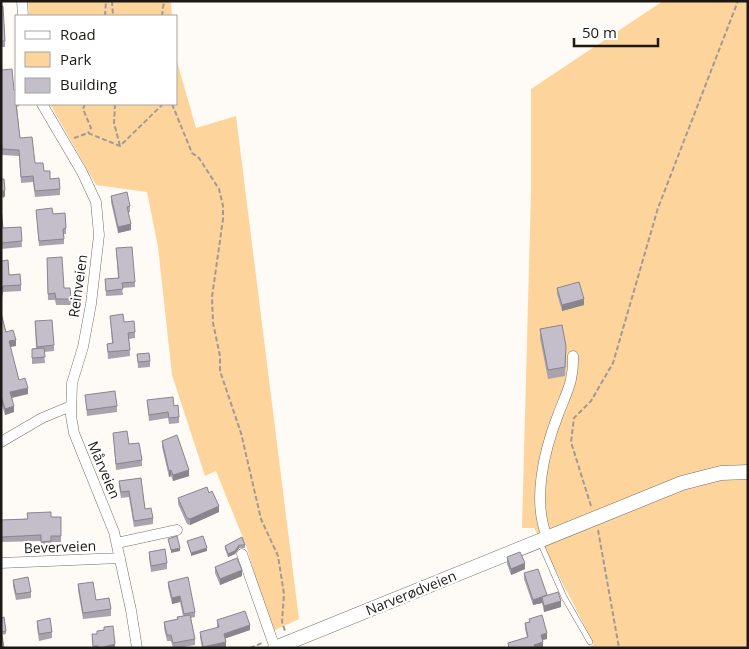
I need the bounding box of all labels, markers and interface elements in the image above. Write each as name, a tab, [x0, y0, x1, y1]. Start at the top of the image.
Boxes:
legend	[15, 15, 178, 105]
scale bar	[574, 15, 658, 47]
text: 50 m	[582, 22, 617, 42]
text: Road	[60, 24, 96, 44]
text: Park	[60, 49, 91, 69]
text: Building	[60, 74, 117, 94]
street label: Reinveien	[64, 253, 91, 319]
street label: Mårveien	[84, 438, 125, 502]
street label: Beverveien	[24, 536, 96, 557]
street label: Narverødveien	[363, 566, 459, 619]

